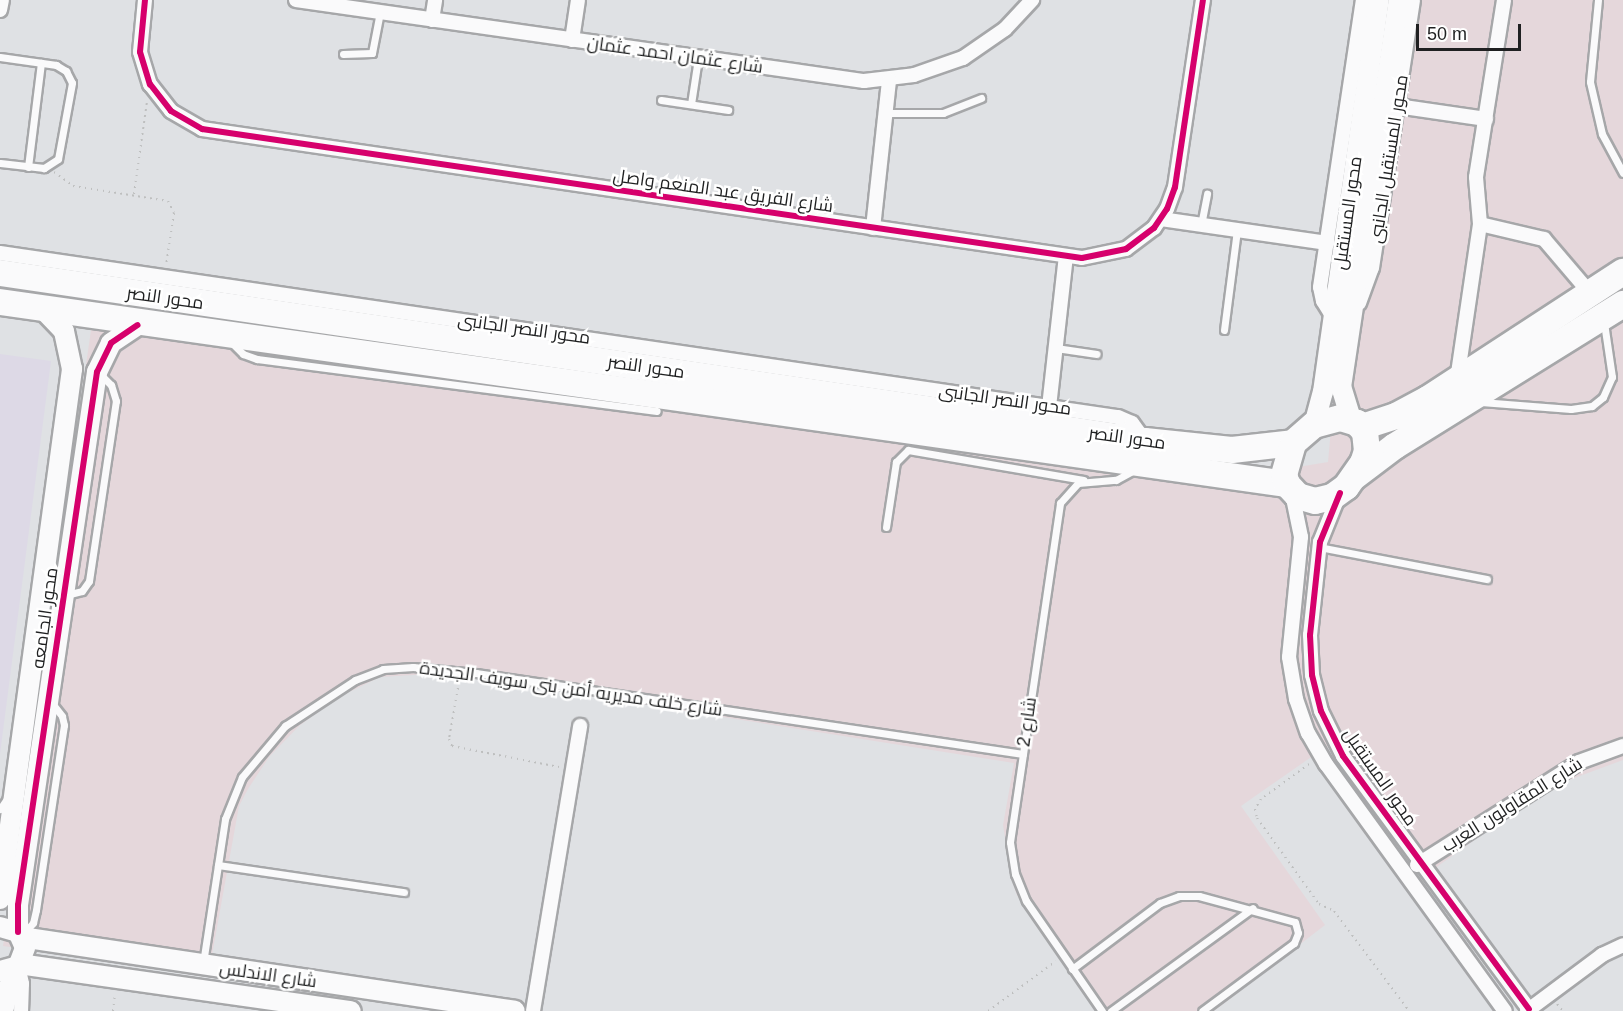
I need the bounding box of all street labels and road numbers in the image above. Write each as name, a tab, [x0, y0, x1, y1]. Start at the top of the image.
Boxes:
street label: شارع عثمان احمد عثمان	[586, 32, 764, 78]
street label: محور المستقبل الجانبى	[1365, 73, 1413, 245]
street label: محور المستقبل	[1329, 155, 1367, 271]
street label: شارع الفريق عبد المنعم واصل	[612, 165, 834, 217]
street label: محور النصر	[125, 282, 205, 314]
street label: محور النصر الجانبى	[456, 309, 592, 349]
street label: محور النصر	[606, 351, 686, 383]
street label: محور النصر الجانبى	[937, 380, 1073, 420]
street label: محور النصر	[1087, 422, 1167, 454]
street label: محور الجامعه	[27, 566, 63, 670]
street label: شارع خلف مديريه أمن بنى سويف الجديدة	[418, 657, 724, 721]
street label: شارع 2	[1013, 696, 1041, 748]
street label: محور المستقبل	[1338, 724, 1422, 830]
street label: شارع المقاولون العرب	[1438, 753, 1586, 857]
street label: شارع الاندلس	[218, 957, 318, 993]

